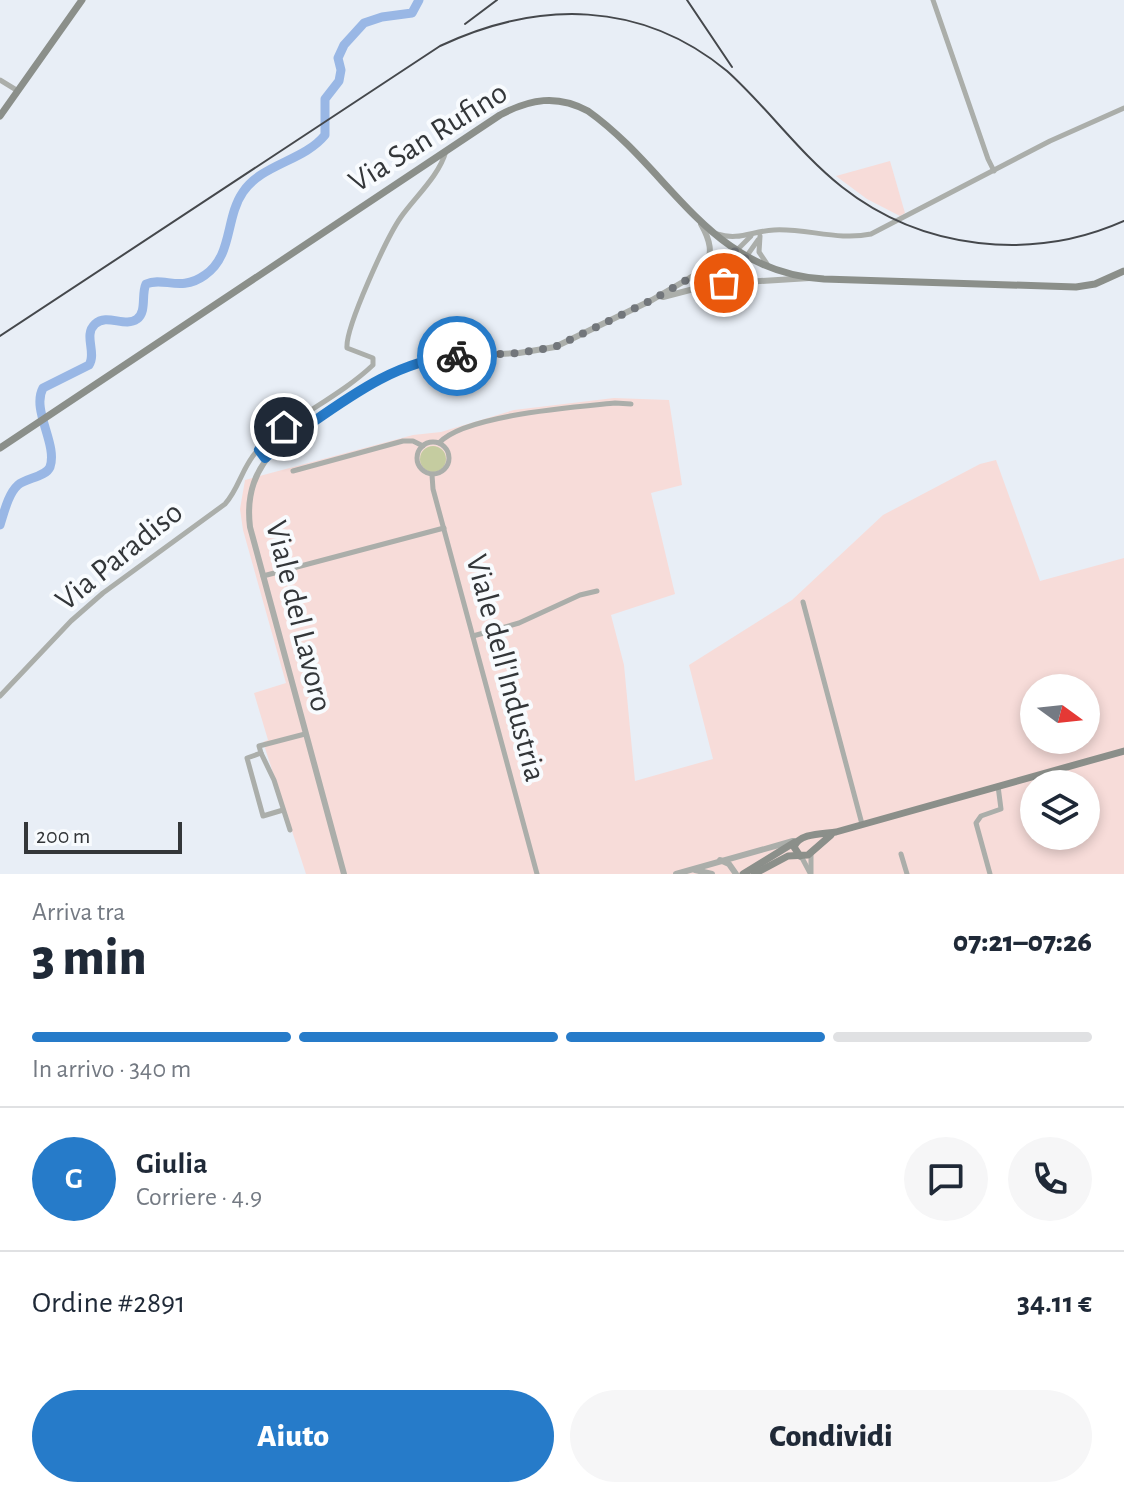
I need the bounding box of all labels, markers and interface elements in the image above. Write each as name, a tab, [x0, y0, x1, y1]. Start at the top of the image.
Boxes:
street label: Via San Rufino	[343, 76, 513, 198]
pin	[690, 249, 758, 317]
icon: bag	[702, 261, 746, 305]
courier	[417, 316, 497, 396]
icon: bike	[435, 334, 479, 378]
pin	[250, 393, 318, 461]
icon: home	[262, 405, 306, 449]
street label: Via Paradiso	[50, 495, 188, 617]
street label: Viale del Lavoro	[260, 517, 338, 715]
street label: Viale dell'Industria	[460, 551, 552, 785]
north arrow	[1020, 674, 1100, 754]
map controls	[1020, 674, 1100, 850]
button: layers	[1020, 770, 1100, 850]
scale bar	[24, 818, 182, 854]
text: 200 m	[36, 825, 90, 847]
text: Arriva tra	[32, 899, 125, 925]
text: 07:21–07:26	[953, 927, 1092, 957]
text: 3 min	[32, 932, 146, 984]
text: In arrivo · 340 m	[32, 1056, 191, 1082]
button: chat	[904, 1137, 988, 1221]
button: phone	[1008, 1137, 1092, 1221]
text: Giulia	[136, 1149, 208, 1179]
text: G	[65, 1164, 83, 1194]
text: Corriere · 4.9	[136, 1184, 262, 1210]
text: Ordine #2891	[32, 1288, 186, 1318]
text: 34.11 €	[1017, 1288, 1092, 1318]
button: Aiuto	[32, 1390, 554, 1482]
button: Condividi	[570, 1390, 1092, 1482]

